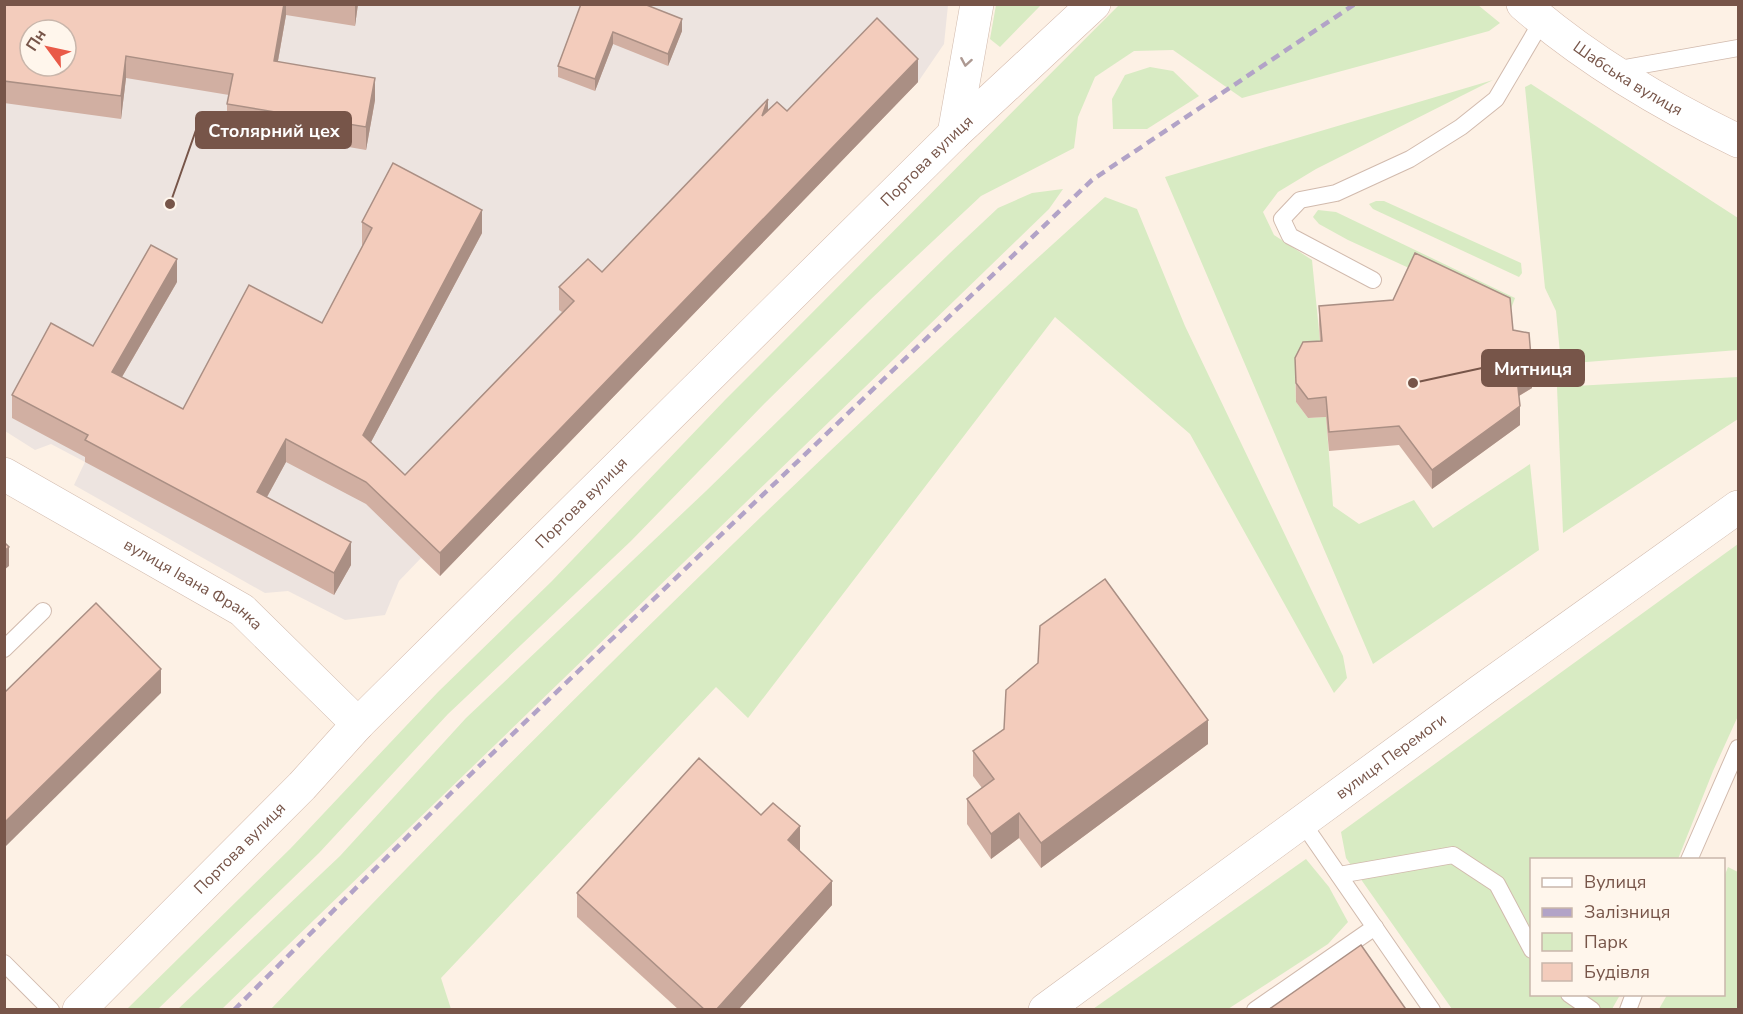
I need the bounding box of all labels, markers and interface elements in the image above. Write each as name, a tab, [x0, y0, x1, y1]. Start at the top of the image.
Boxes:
north arrow	[18, 18, 78, 78]
text: Пн	[21, 25, 51, 56]
street label: Шабська вулиця	[1569, 36, 1686, 121]
one-way arrow	[961, 57, 973, 67]
street label: Портова вулиця	[876, 111, 978, 212]
callout: Столярний цех	[196, 112, 351, 148]
text: Столярний цех	[208, 119, 341, 143]
callout: Митниця	[1482, 350, 1584, 386]
text: Митниця	[1494, 357, 1572, 381]
street label: Портова вулиця	[530, 452, 632, 553]
street label: вулиця Івана Франка	[120, 534, 267, 635]
street label: вулиця Перемоги	[1331, 709, 1451, 805]
street label: Портова вулиця	[189, 798, 291, 899]
legend	[1530, 858, 1725, 996]
text: Вулиця	[1584, 870, 1646, 894]
text: Залізниця	[1584, 900, 1670, 924]
text: Парк	[1584, 930, 1628, 954]
text: Будівля	[1584, 960, 1650, 984]

